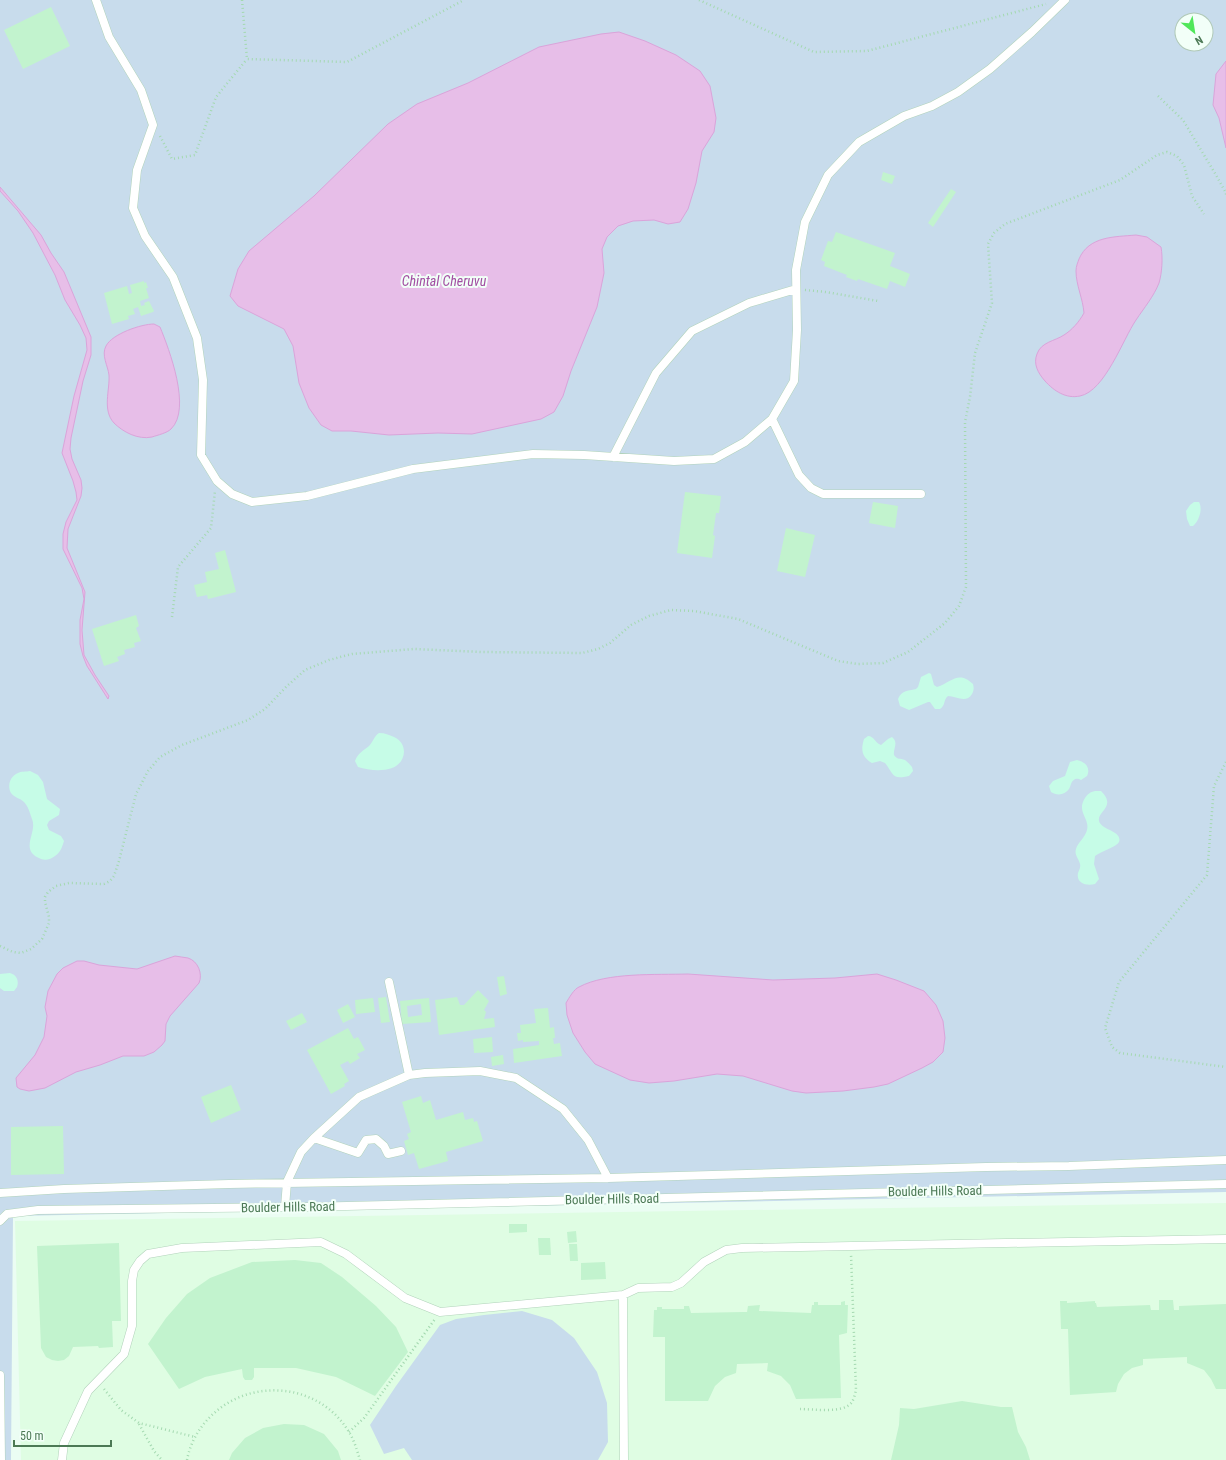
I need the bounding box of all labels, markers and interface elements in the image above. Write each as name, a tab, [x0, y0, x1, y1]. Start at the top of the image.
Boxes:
north arrow	[1174, 12, 1214, 52]
text: N	[1192, 33, 1205, 48]
water label: Chintal Cheruvu	[402, 273, 487, 289]
street label: Boulder Hills Road	[888, 1183, 982, 1199]
street label: Boulder Hills Road	[565, 1191, 659, 1207]
street label: Boulder Hills Road	[241, 1199, 335, 1215]
scale bar	[14, 1422, 111, 1448]
text: 50 m	[20, 1429, 44, 1443]

